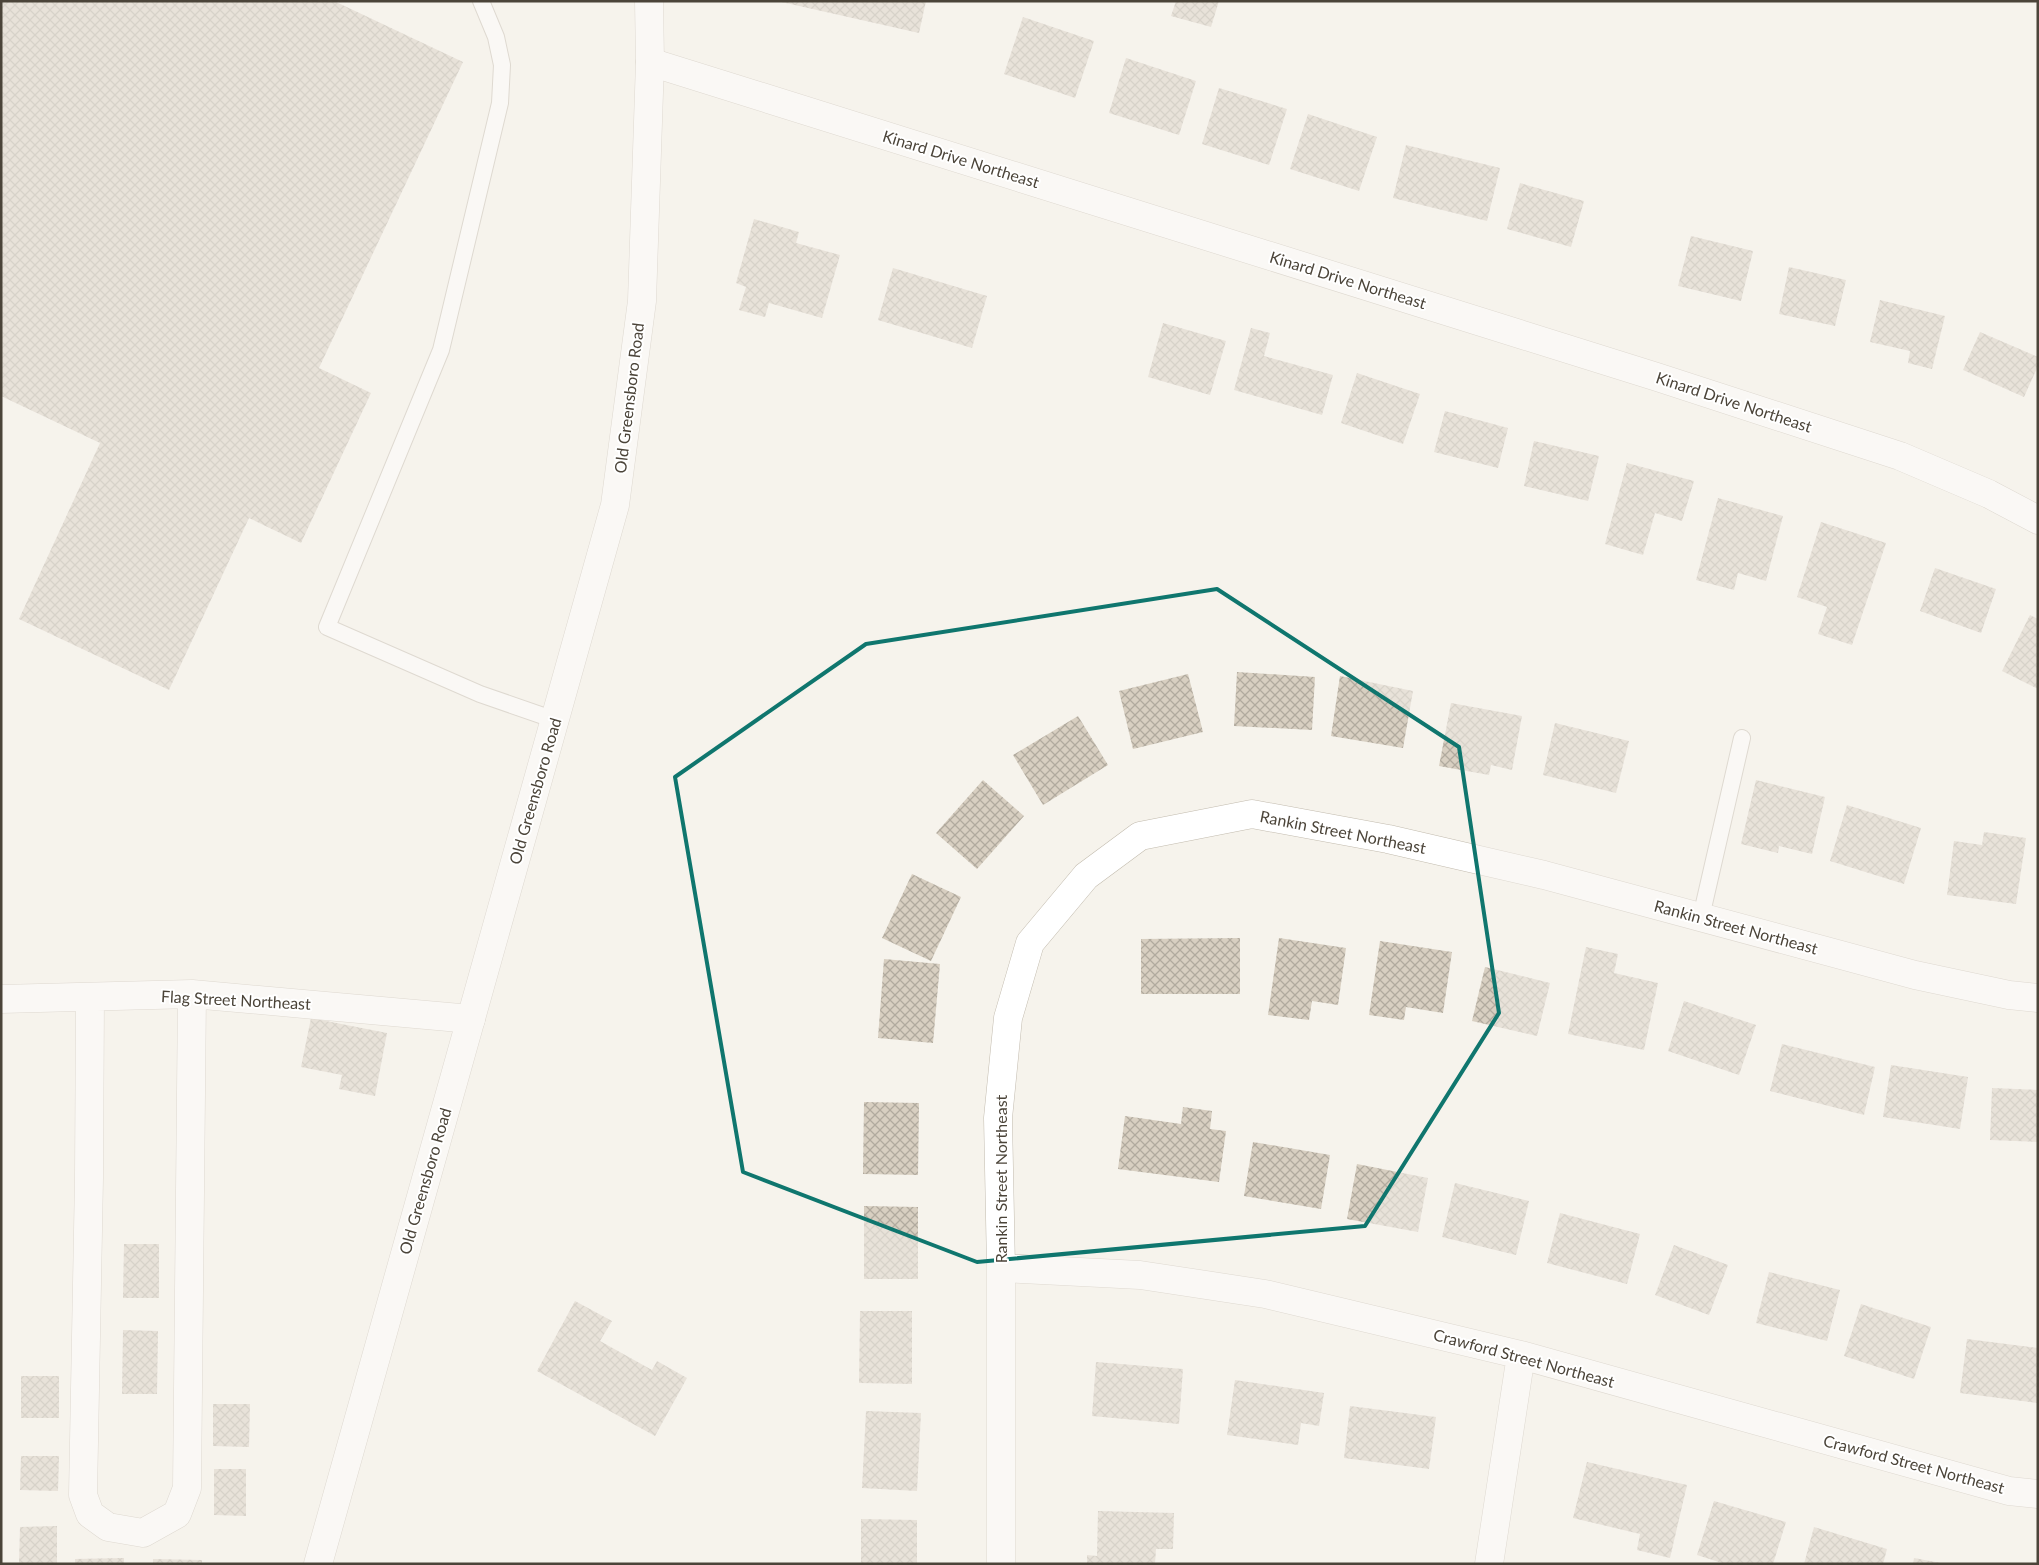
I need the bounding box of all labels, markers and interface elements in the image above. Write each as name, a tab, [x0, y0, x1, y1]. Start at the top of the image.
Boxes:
street label: Kinard Drive Northeast	[881, 126, 1042, 191]
street label: Kinard Drive Northeast	[1268, 247, 1429, 312]
street label: Old Greensboro Road	[610, 322, 647, 474]
street label: Kinard Drive Northeast	[1654, 367, 1815, 436]
street label: Old Greensboro Road	[505, 715, 565, 866]
street label: Rankin Street Northeast	[1259, 806, 1428, 857]
street label: Rankin Street Northeast	[1652, 896, 1820, 958]
street label: Flag Street Northeast	[161, 986, 312, 1013]
street label: Rankin Street Northeast	[991, 1094, 1010, 1263]
street label: Old Greensboro Road	[395, 1105, 455, 1256]
street label: Crawford Street Northeast	[1432, 1324, 1617, 1391]
street label: Crawford Street Northeast	[1822, 1430, 2007, 1497]

